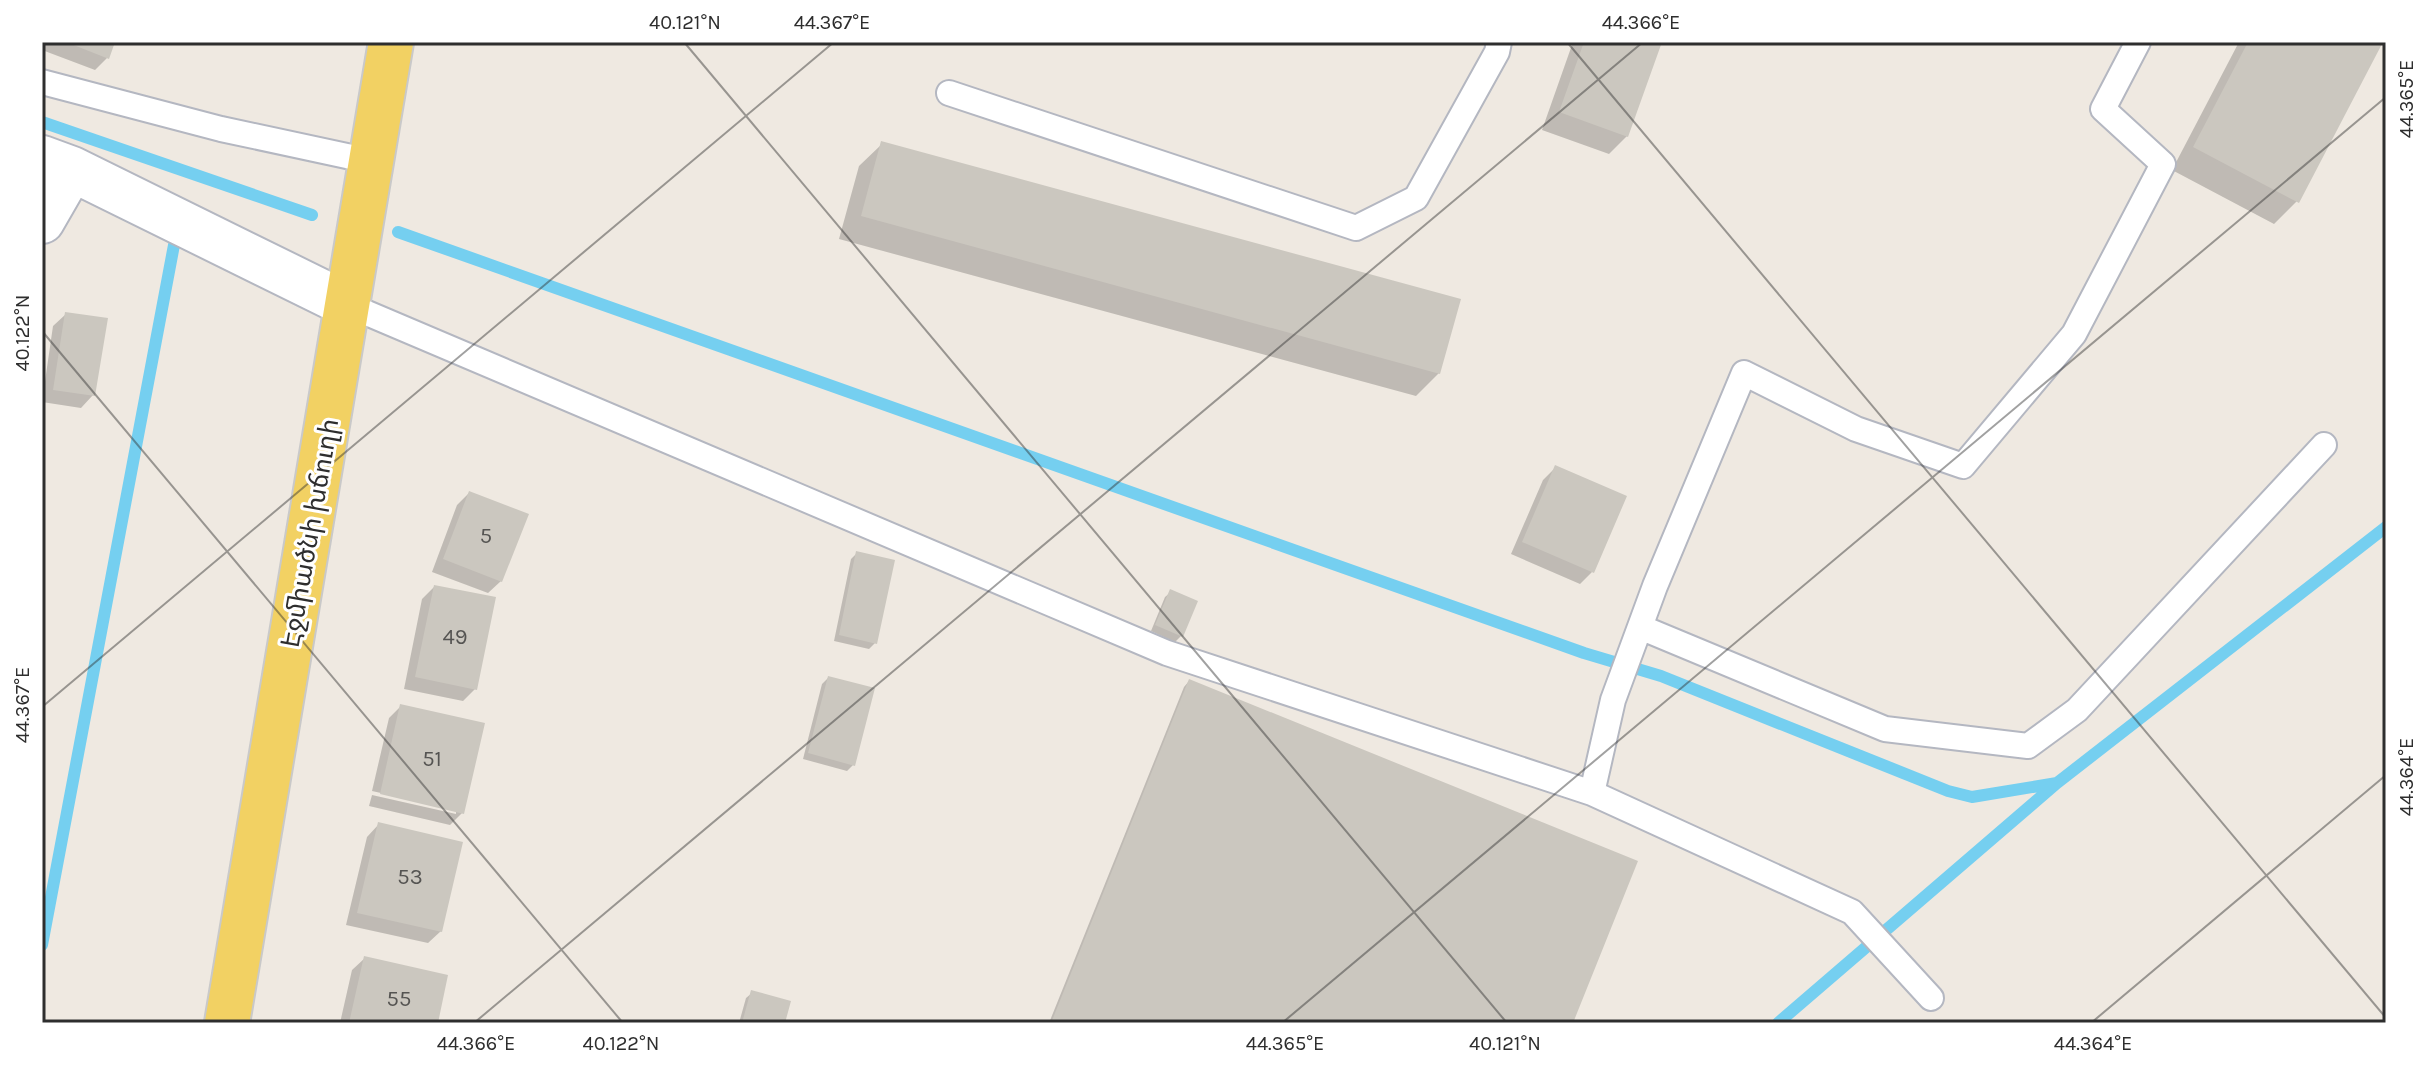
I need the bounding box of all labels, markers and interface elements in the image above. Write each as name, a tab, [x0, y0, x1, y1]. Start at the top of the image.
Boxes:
text: 40.121°N	[649, 11, 721, 34]
text: 44.367°E	[794, 11, 870, 34]
text: 44.366°E	[1602, 11, 1680, 34]
text: 44.365°E	[2395, 60, 2418, 138]
text: 40.122°N	[11, 295, 34, 371]
street label: Էջմիածնի խճուղի	[275, 416, 345, 650]
house number: 5	[480, 523, 492, 549]
house number: 49	[442, 624, 468, 650]
text: 44.367°E	[11, 667, 34, 743]
text: 44.364°E	[2395, 738, 2418, 816]
house number: 51	[422, 746, 442, 772]
house number: 53	[397, 864, 423, 890]
house number: 55	[387, 986, 411, 1012]
text: 44.366°E	[437, 1032, 515, 1055]
text: 40.122°N	[583, 1032, 659, 1055]
text: 44.365°E	[1246, 1032, 1324, 1055]
text: 40.121°N	[1469, 1032, 1541, 1055]
text: 44.364°E	[2054, 1032, 2132, 1055]

